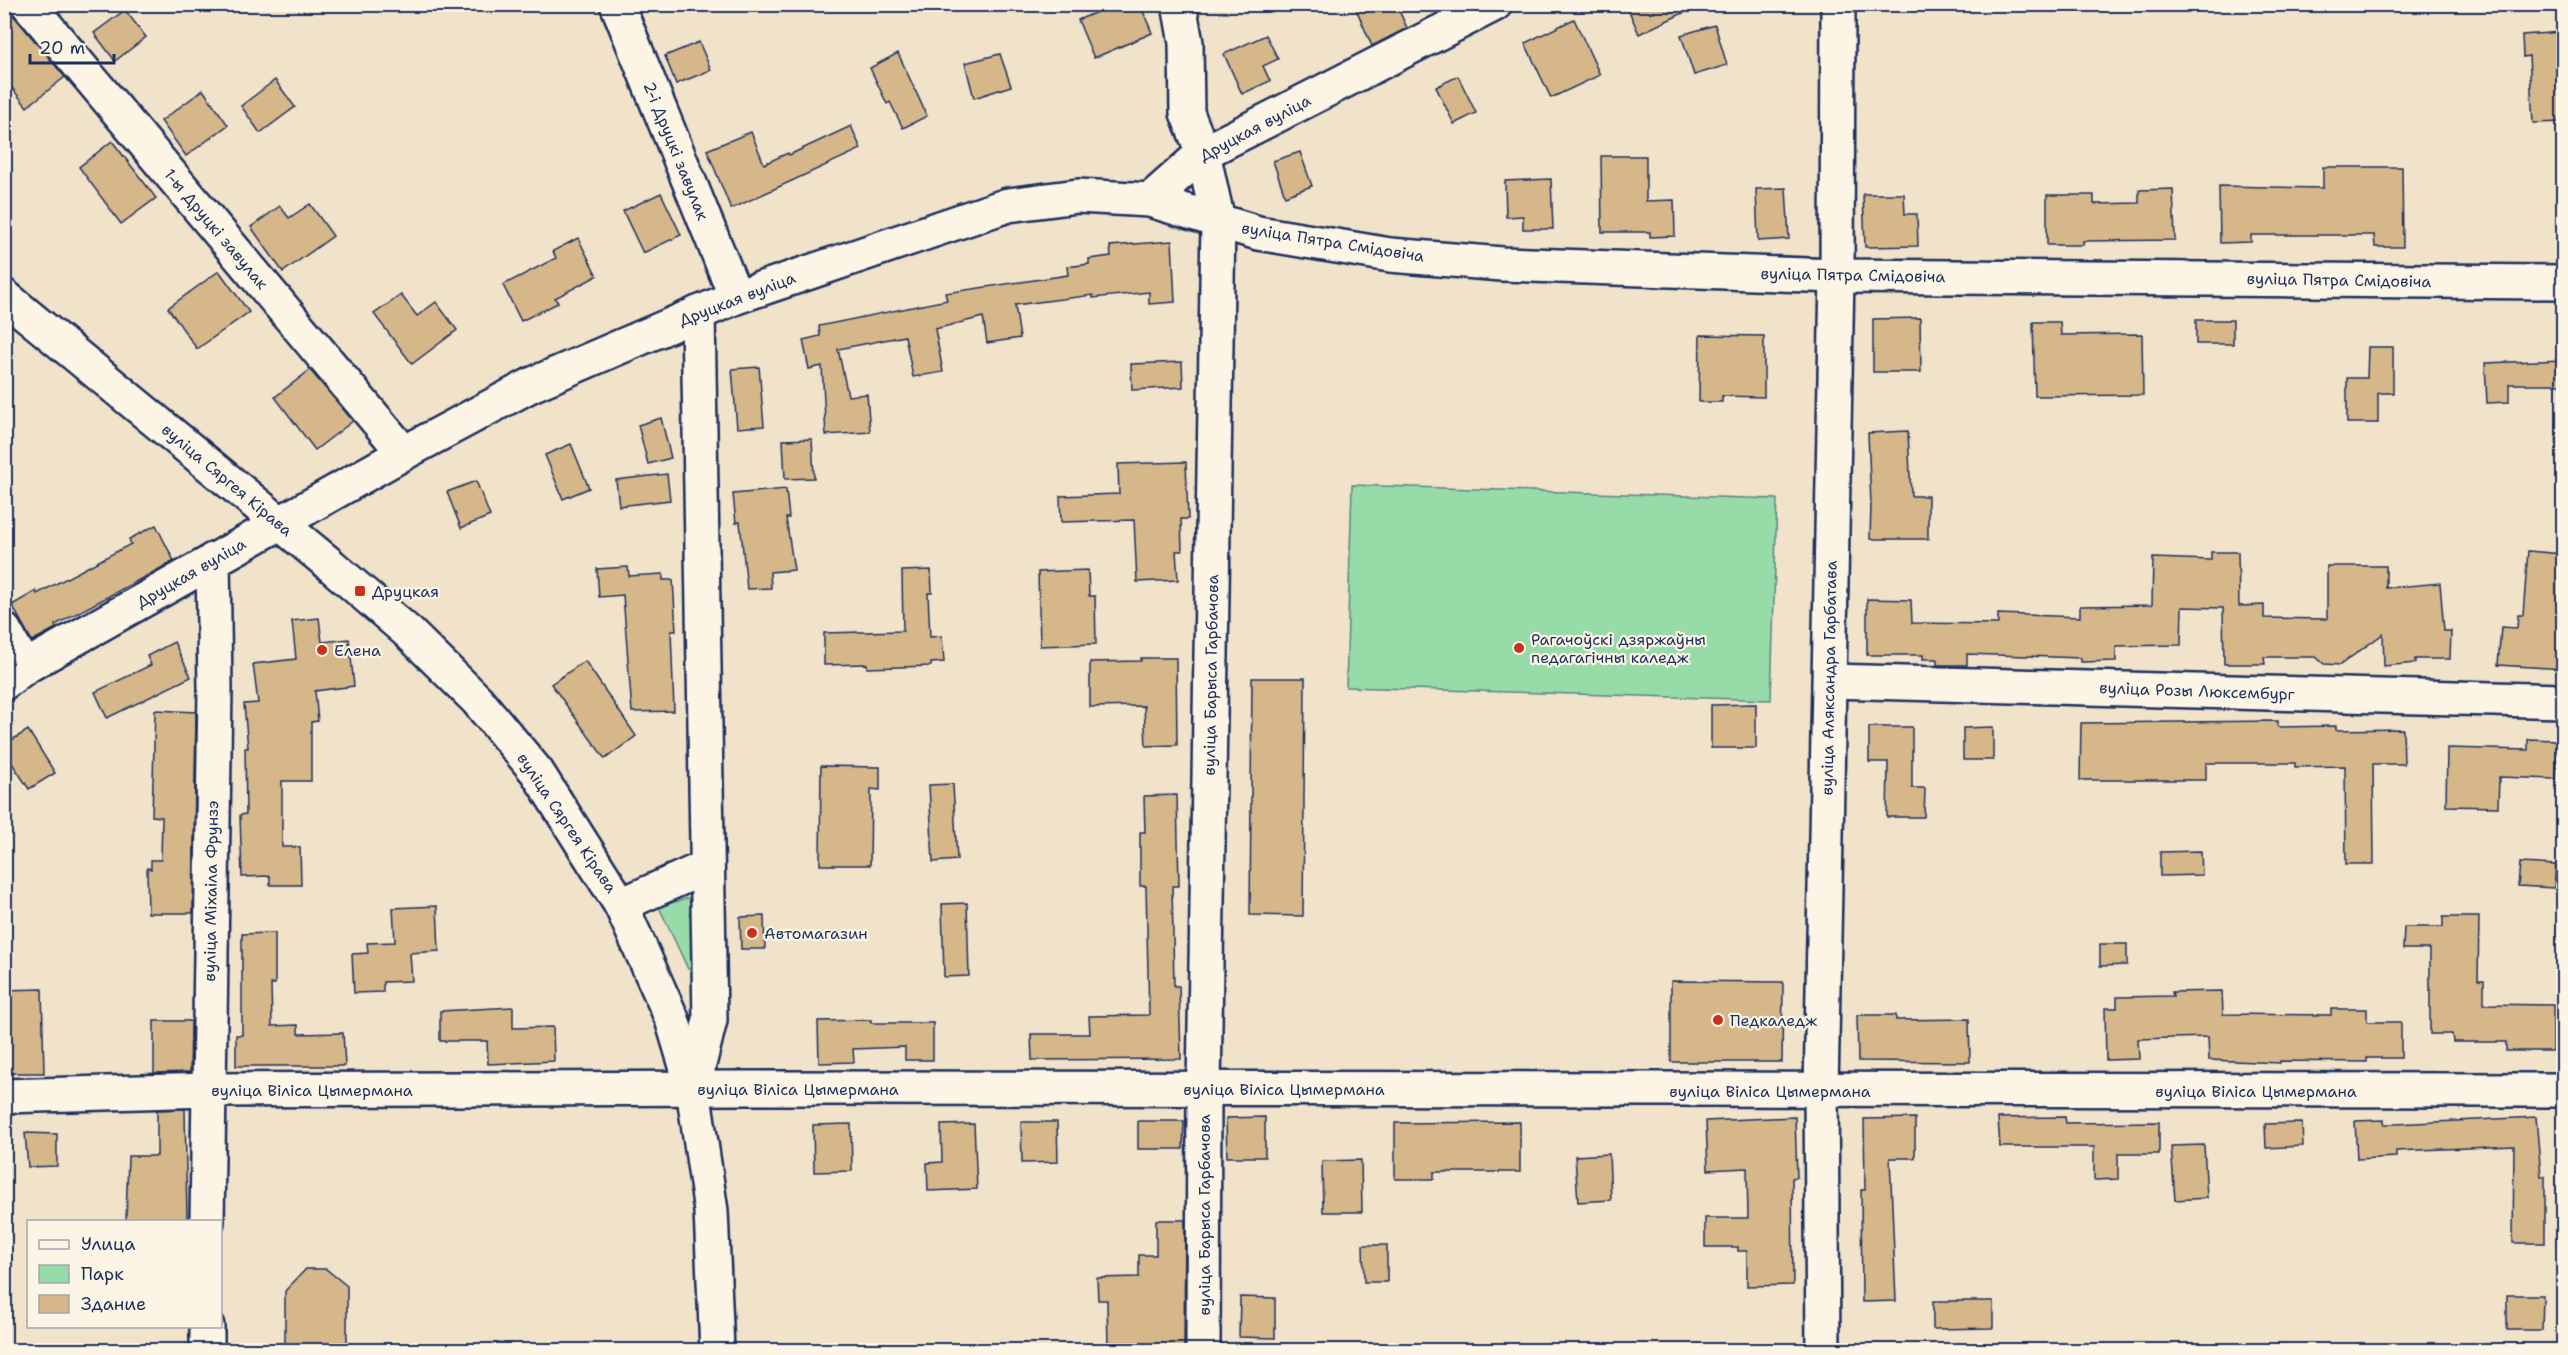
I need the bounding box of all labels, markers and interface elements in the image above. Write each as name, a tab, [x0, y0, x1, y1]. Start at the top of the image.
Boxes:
scale bar	[30, 27, 114, 65]
text: 20 m	[39, 36, 85, 60]
street label: 2-і Друцкі завулак	[639, 78, 714, 224]
street label: Друцкая вуліца	[1196, 90, 1314, 166]
street label: 1-ы Друцкі завулак	[159, 164, 273, 294]
street label: вуліца Пятра Смідовіча	[1240, 217, 1426, 267]
street label: вуліца Пятра Смідовіча	[1760, 263, 1946, 287]
street label: Друцкая вуліца	[676, 267, 798, 331]
street label: вуліца Пятра Смідовіча	[2246, 268, 2432, 292]
street label: вуліца Сяргея Кірава	[157, 419, 297, 541]
street label: Друцкая вуліца	[132, 533, 250, 613]
street label: вуліца Аляксандра Гарбатава	[1816, 560, 1842, 796]
street label: вуліца Барыса Гарбачова	[1199, 574, 1223, 776]
place label: Друцкая	[372, 581, 439, 602]
marker: Друцкая	[353, 584, 367, 598]
place label: Рагачоўскі дзяржаўны педагагічны каледж	[1531, 629, 1706, 668]
place label: Елена	[334, 640, 381, 661]
marker: Рагачоўскі дзяржаўны педагагічны каледж	[1512, 641, 1526, 655]
marker: Елена	[315, 643, 329, 657]
street label: вуліца Розы Люксембург	[2099, 677, 2296, 705]
street label: вуліца Сяргея Кірава	[512, 749, 622, 897]
street label: вуліца Міхаіла Фрунзэ	[199, 800, 223, 982]
place label: Автомагазин	[764, 923, 868, 944]
marker: Автомагазин	[745, 926, 759, 940]
place label: Педкаледж	[1730, 1010, 1817, 1031]
marker: Педкаледж	[1711, 1013, 1725, 1027]
street label: вуліца Віліса Цымермана	[697, 1079, 899, 1100]
street label: вуліца Віліса Цымермана	[1183, 1079, 1385, 1100]
street label: вуліца Віліса Цымермана	[211, 1080, 413, 1101]
street label: вуліца Віліса Цымермана	[1669, 1081, 1871, 1102]
street label: вуліца Віліса Цымермана	[2155, 1081, 2357, 1102]
street label: вуліца Барыса Гарбачова	[1194, 1114, 1215, 1316]
legend	[27, 1220, 222, 1328]
text: Улица	[81, 1232, 135, 1256]
text: Парк	[81, 1262, 124, 1286]
text: Здание	[81, 1292, 146, 1316]

